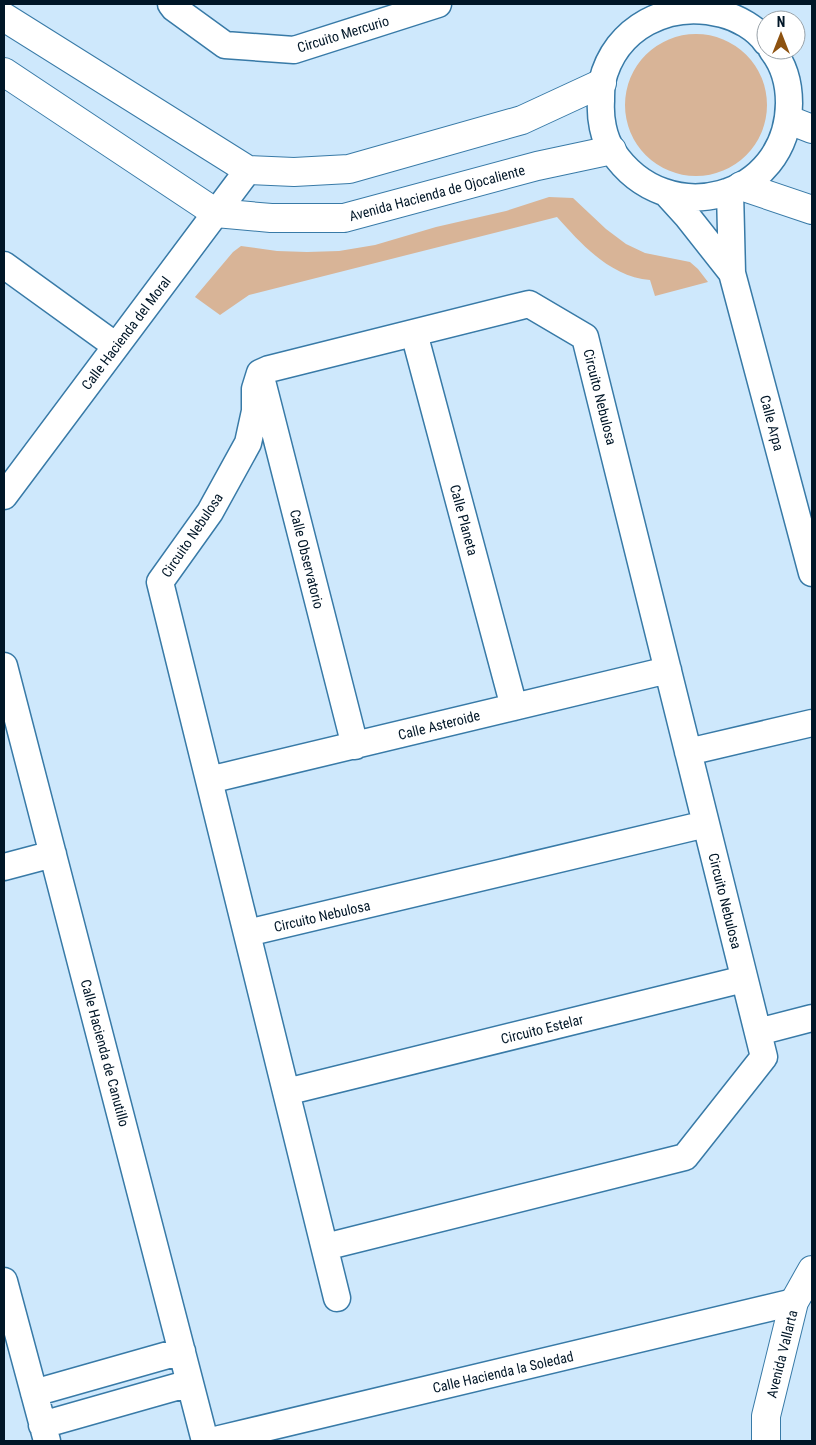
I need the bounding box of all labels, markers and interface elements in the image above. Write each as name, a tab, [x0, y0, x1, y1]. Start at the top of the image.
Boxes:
north arrow	[756, 10, 806, 60]
street label: Circuito Mercurio	[295, 12, 391, 56]
text: N	[777, 14, 785, 30]
street label: Avenida Hacienda de Ojocaliente	[347, 162, 527, 224]
street label: Calle Hacienda del Moral	[78, 273, 174, 393]
street label: Circuito Nebulosa	[580, 347, 620, 447]
street label: Calle Arpa	[757, 393, 787, 453]
street label: Calle Planeta	[447, 483, 481, 557]
street label: Circuito Nebulosa	[158, 490, 226, 580]
street label: Calle Observatorio	[287, 508, 327, 610]
street label: Calle Asteroide	[396, 707, 482, 743]
street label: Circuito Nebulosa	[705, 851, 745, 951]
street label: Circuito Nebulosa	[272, 897, 372, 935]
street label: Calle Hacienda de Canutillo	[78, 978, 132, 1128]
street label: Circuito Estelar	[499, 1011, 585, 1047]
street label: Avenida Vallarta	[763, 1308, 801, 1400]
street label: Calle Hacienda la Soledad	[431, 1348, 575, 1396]

